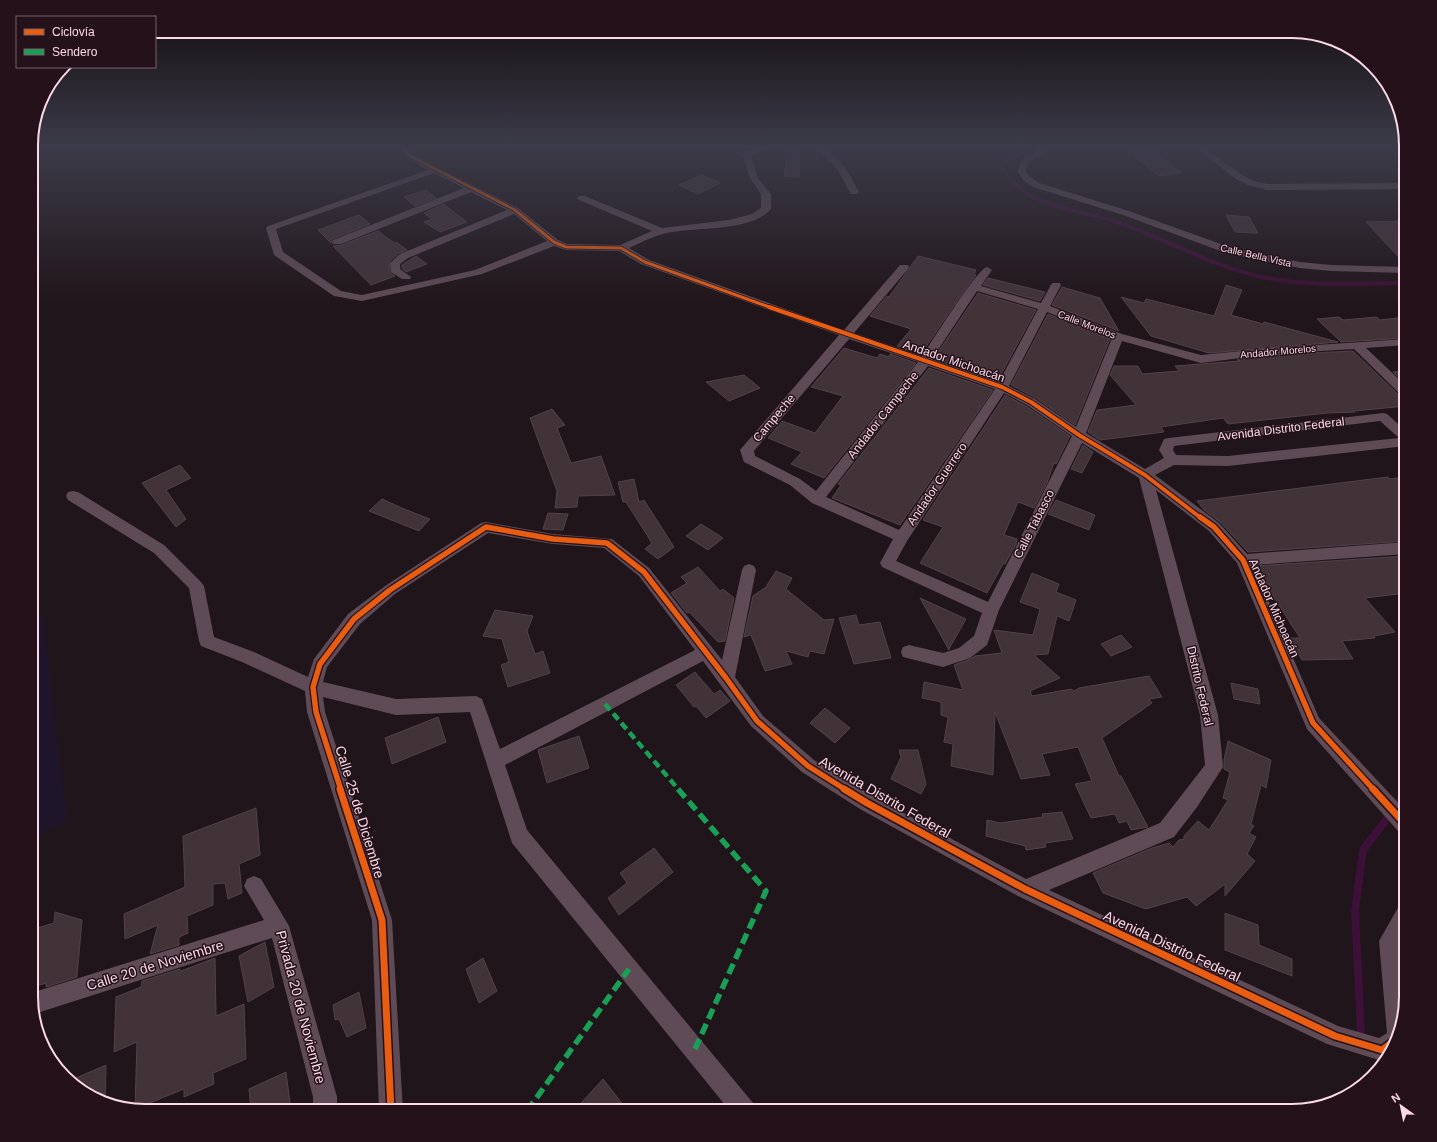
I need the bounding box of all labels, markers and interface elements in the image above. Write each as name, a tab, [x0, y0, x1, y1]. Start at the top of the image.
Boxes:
legend	[16, 16, 156, 68]
text: Ciclovía	[52, 25, 95, 39]
text: Sendero	[52, 45, 98, 59]
street label: Calle Bella Vista	[1219, 242, 1293, 269]
street label: Calle Morelos	[1056, 308, 1117, 341]
street label: Andador Michoacán	[901, 337, 1007, 385]
street label: Andador Morelos	[1240, 343, 1316, 360]
street label: Andador Campeche	[845, 368, 922, 461]
street label: Campeche	[750, 391, 798, 445]
street label: Avenida Distrito Federal	[1217, 414, 1345, 444]
street label: Andador Guerrero	[904, 440, 970, 528]
street label: Calle Tabasco	[1011, 487, 1057, 561]
street label: Andador Michoacán	[1246, 556, 1302, 660]
street label: Distrito Federal	[1184, 645, 1216, 727]
street label: Calle 25 de Diciembre	[332, 744, 388, 880]
street label: Avenida Distrito Federal	[816, 753, 954, 841]
street label: Avenida Distrito Federal	[1101, 907, 1243, 985]
street label: Privada 20 de Noviembre	[273, 929, 329, 1086]
street label: Calle 20 de Noviembre	[85, 936, 226, 993]
north arrow	[1381, 1086, 1421, 1126]
text: N	[1389, 1090, 1402, 1105]

